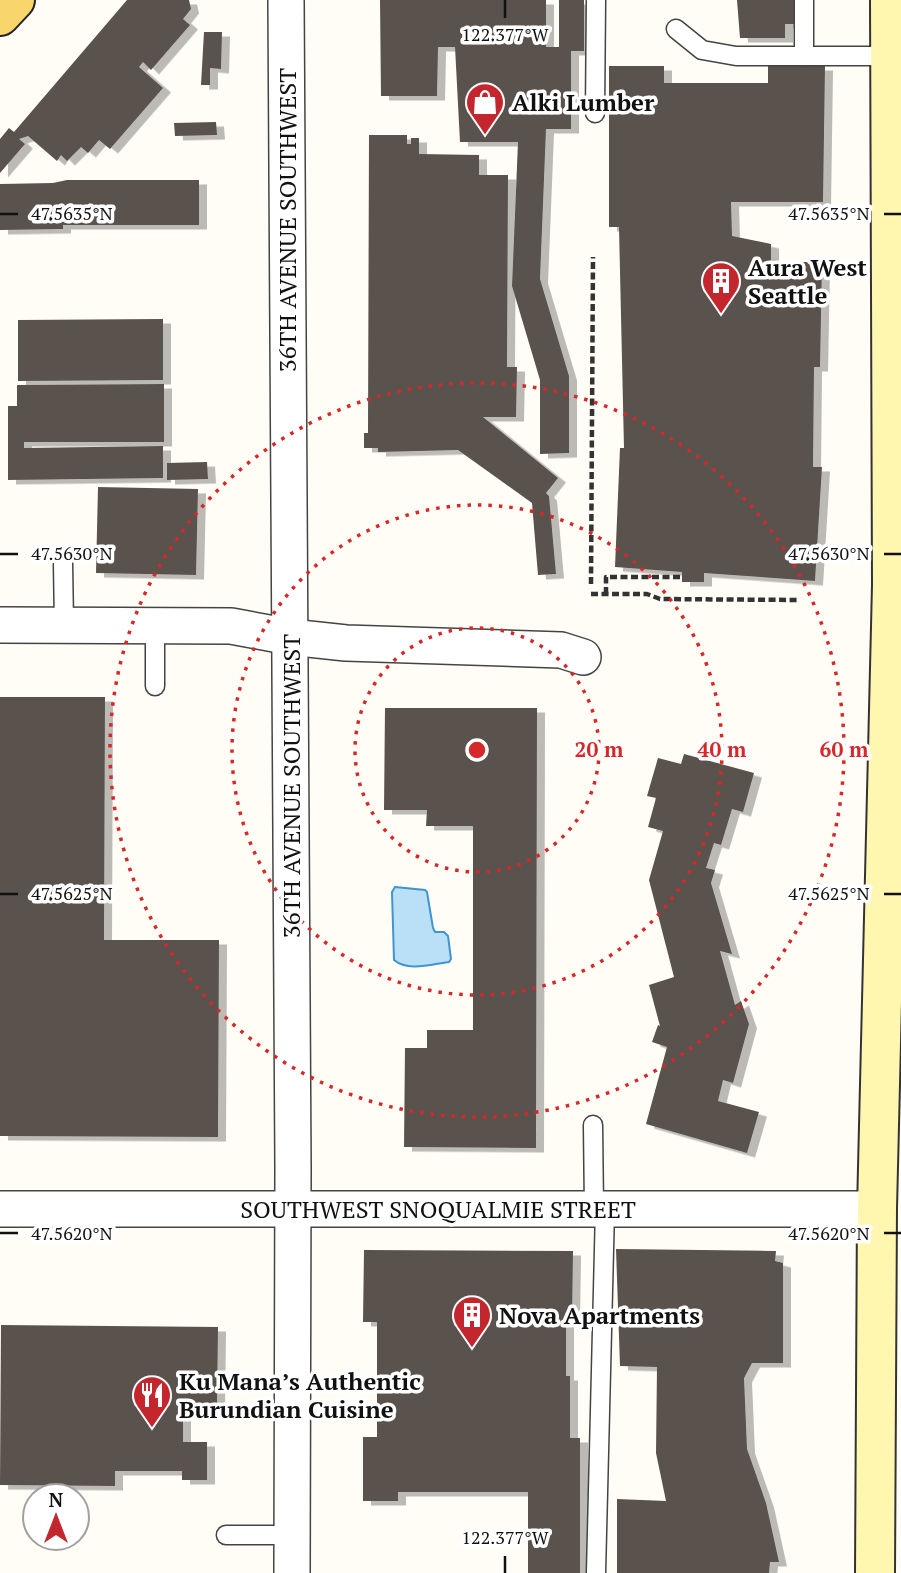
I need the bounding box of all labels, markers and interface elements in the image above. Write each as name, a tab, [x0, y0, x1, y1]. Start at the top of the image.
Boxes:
text: 122.377°W	[461, 22, 549, 46]
street label: 36TH AVENUE SOUTHWEST	[271, 68, 303, 372]
shop icon: Alki Lumber	[464, 81, 506, 136]
place label: Alki Lumber	[512, 86, 655, 118]
text: 47.5635°N	[31, 201, 113, 225]
text: 47.5635°N	[788, 201, 870, 225]
place label: Aura West Seattle	[748, 251, 867, 311]
building icon: Aura West Seattle	[700, 260, 742, 315]
text: 47.5630°N	[31, 541, 113, 565]
text: 47.5630°N	[788, 541, 870, 565]
street label: 36TH AVENUE SOUTHWEST	[275, 634, 307, 938]
text: 20 m	[575, 735, 624, 763]
text: 40 m	[698, 735, 747, 763]
text: 60 m	[820, 735, 869, 763]
centre of rings	[465, 738, 489, 762]
text: 47.5625°N	[31, 881, 113, 905]
text: 47.5625°N	[788, 881, 870, 905]
street label: SOUTHWEST SNOQUALMIE STREET	[240, 1193, 636, 1225]
text: 47.5620°N	[31, 1221, 113, 1245]
text: 47.5620°N	[788, 1221, 870, 1245]
building icon: Nova Apartments	[451, 1294, 493, 1349]
place label: Nova Apartments	[499, 1299, 700, 1331]
place label: Ku Mana’s Authentic Burundian Cuisine	[179, 1365, 421, 1425]
restaurant icon: Ku Mana’s Authentic Burundian Cuisine	[131, 1374, 173, 1429]
north arrow	[21, 1482, 91, 1552]
text: N	[49, 1487, 64, 1512]
text: 122.377°W	[461, 1525, 549, 1549]

